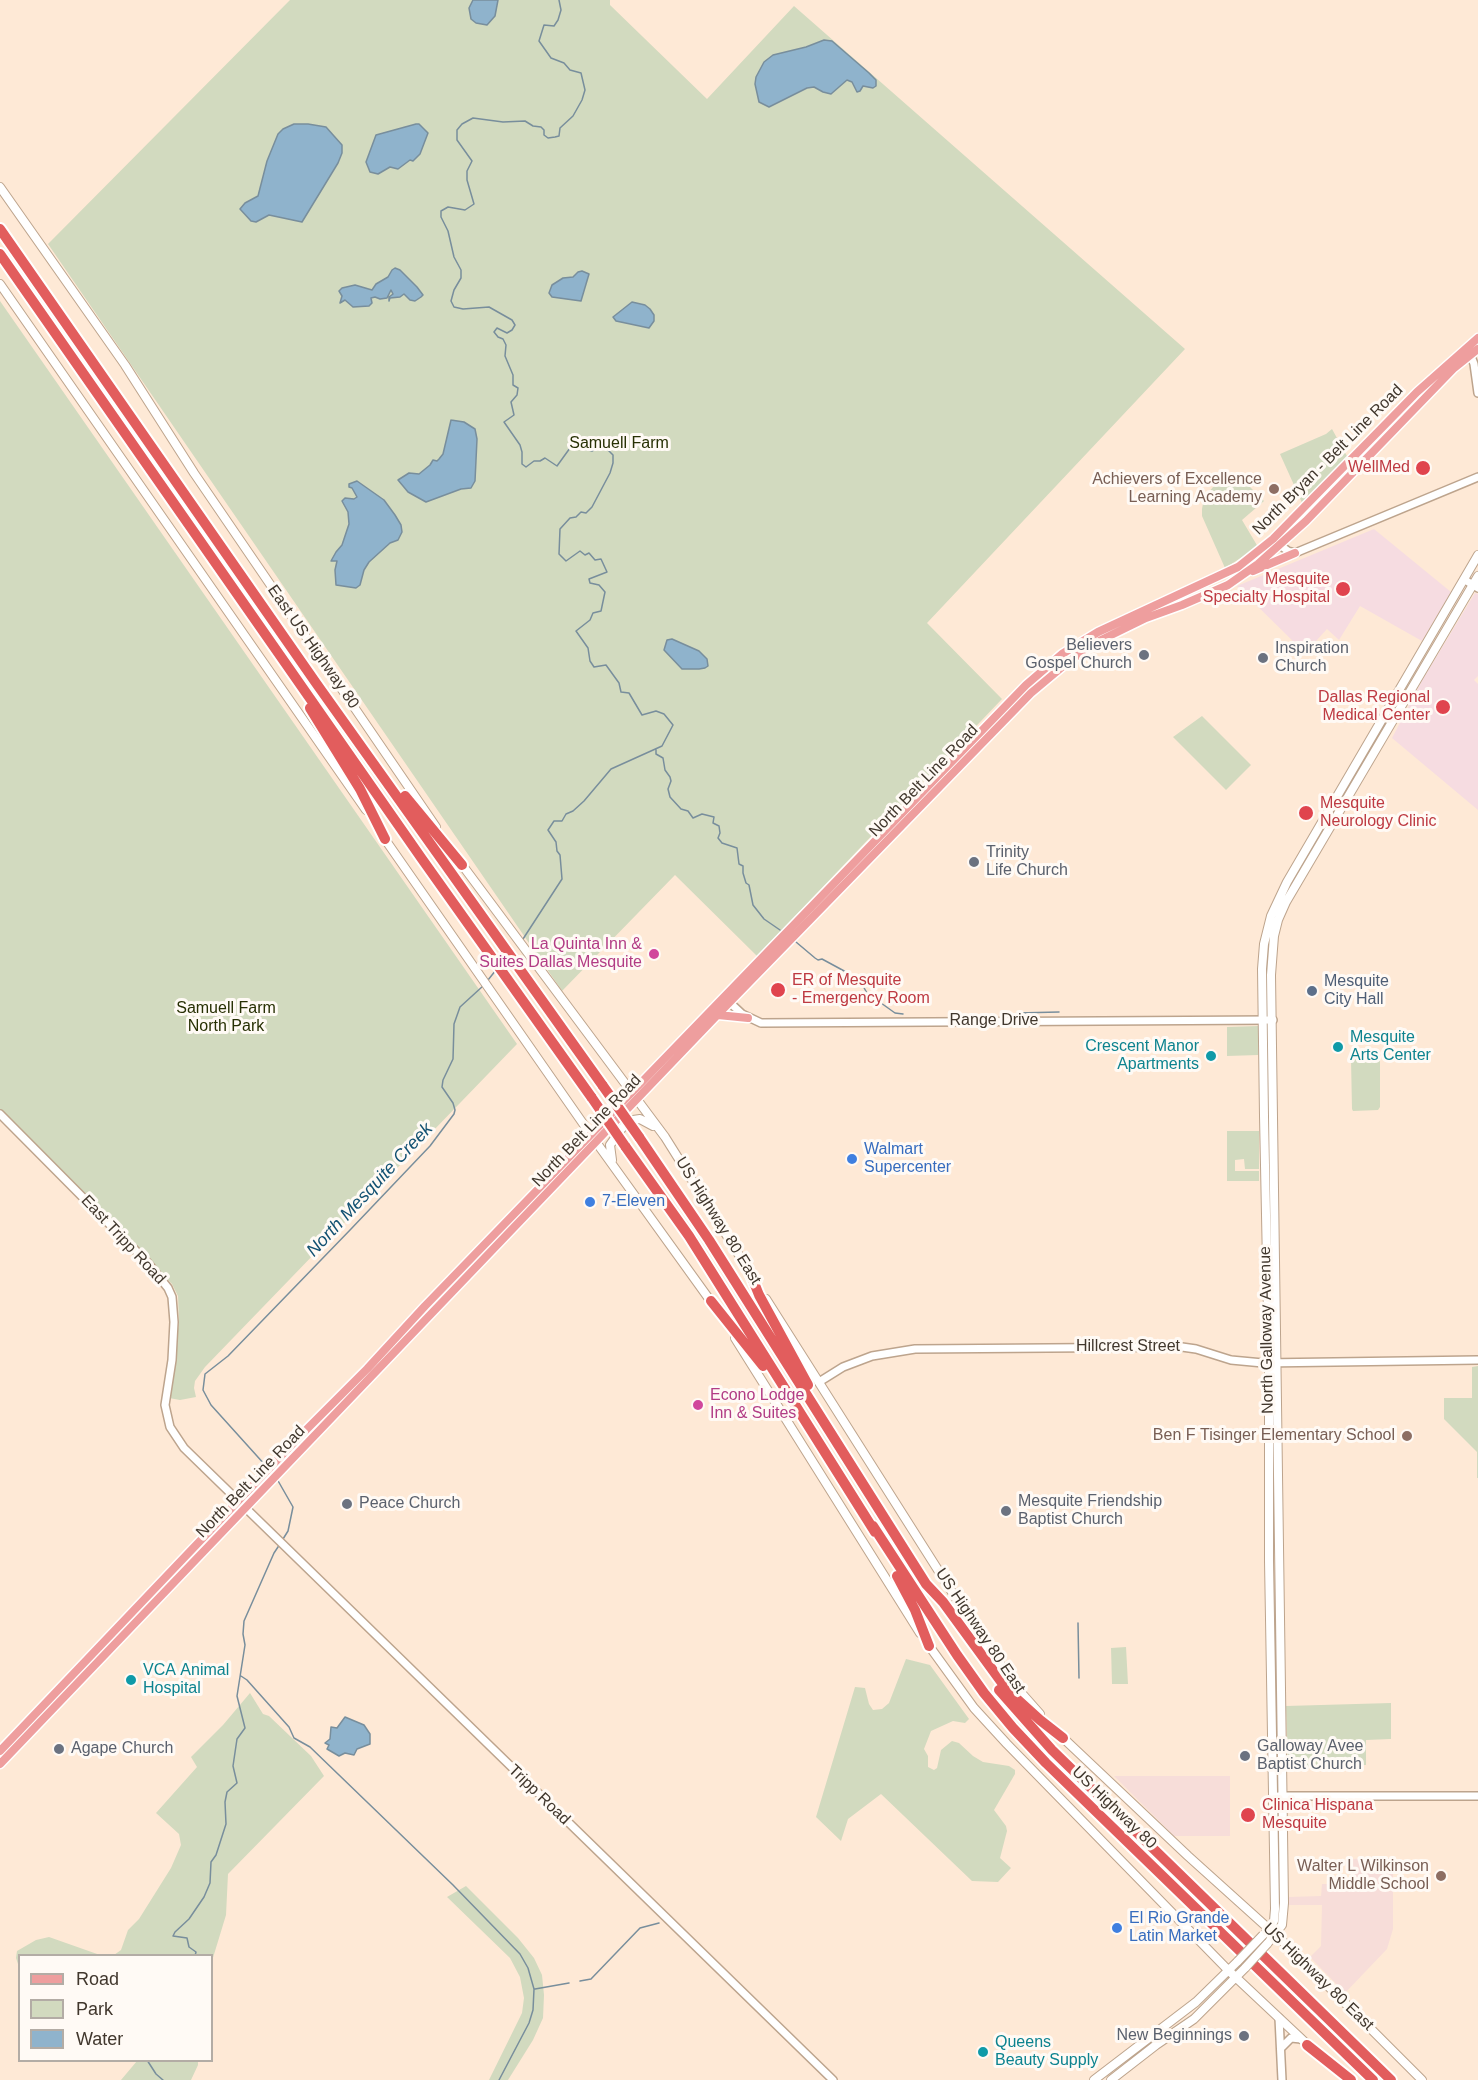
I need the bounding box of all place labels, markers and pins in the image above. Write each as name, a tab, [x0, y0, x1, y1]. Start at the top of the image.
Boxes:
place label: WellMed	[1348, 458, 1410, 478]
marker: WellMed	[1414, 459, 1432, 477]
place label: Achievers of Excellence Learning Academy	[1092, 470, 1262, 508]
marker: Achievers of Excellence Learning Academy	[1267, 482, 1281, 496]
place label: Mesquite Specialty Hospital	[1203, 570, 1330, 608]
marker: Mesquite Specialty Hospital	[1334, 580, 1352, 598]
place label: Believers Gospel Church	[1025, 636, 1132, 674]
place label: Inspiration Church	[1275, 639, 1349, 677]
marker: Believers Gospel Church	[1137, 648, 1151, 662]
marker: Inspiration Church	[1256, 651, 1270, 665]
place label: Dallas Regional Medical Center	[1318, 688, 1430, 726]
marker: Dallas Regional Medical Center	[1434, 698, 1452, 716]
place label: Mesquite Neurology Clinic	[1320, 794, 1436, 832]
marker: Mesquite Neurology Clinic	[1297, 804, 1315, 822]
place label: Trinity Life Church	[986, 843, 1068, 881]
marker: Trinity Life Church	[967, 855, 981, 869]
place label: La Quinta Inn & Suites Dallas Mesquite	[479, 935, 642, 973]
marker: La Quinta Inn & Suites Dallas Mesquite	[647, 947, 661, 961]
place label: ER of Mesquite - Emergency Room	[792, 971, 930, 1009]
place label: Mesquite City Hall	[1324, 972, 1389, 1010]
marker: ER of Mesquite - Emergency Room	[769, 981, 787, 999]
marker: Mesquite City Hall	[1305, 984, 1319, 998]
place label: Mesquite Arts Center	[1350, 1028, 1431, 1066]
place label: Crescent Manor Apartments	[1085, 1037, 1199, 1075]
marker: Mesquite Arts Center	[1331, 1040, 1345, 1054]
marker: Crescent Manor Apartments	[1204, 1049, 1218, 1063]
place label: Walmart Supercenter	[864, 1140, 951, 1178]
marker: Walmart Supercenter	[845, 1152, 859, 1166]
place label: 7-Eleven	[602, 1192, 665, 1212]
marker: 7-Eleven	[583, 1195, 597, 1209]
place label: Econo Lodge Inn & Suites	[710, 1386, 804, 1424]
marker: Econo Lodge Inn & Suites	[691, 1398, 705, 1412]
place label: Ben F Tisinger Elementary School	[1153, 1426, 1395, 1446]
marker: Ben F Tisinger Elementary School	[1400, 1429, 1414, 1443]
place label: Mesquite Friendship Baptist Church	[1018, 1492, 1162, 1530]
place label: Peace Church	[359, 1494, 460, 1514]
marker: Peace Church	[340, 1497, 354, 1511]
marker: Mesquite Friendship Baptist Church	[999, 1504, 1013, 1518]
place label: VCA Animal Hospital	[143, 1661, 229, 1699]
marker: VCA Animal Hospital	[124, 1673, 138, 1687]
place label: Galloway Avee Baptist Church	[1257, 1737, 1363, 1775]
place label: Agape Church	[71, 1739, 173, 1759]
marker: Agape Church	[52, 1742, 66, 1756]
marker: Galloway Avee Baptist Church	[1238, 1749, 1252, 1763]
place label: Clinica Hispana Mesquite	[1262, 1796, 1373, 1834]
marker: Clinica Hispana Mesquite	[1239, 1806, 1257, 1824]
place label: Walter L Wilkinson Middle School	[1297, 1857, 1429, 1895]
marker: Walter L Wilkinson Middle School	[1434, 1869, 1448, 1883]
place label: El Rio Grande Latin Market	[1129, 1909, 1229, 1947]
marker: El Rio Grande Latin Market	[1110, 1921, 1124, 1935]
place label: New Beginnings	[1116, 2026, 1232, 2046]
marker: New Beginnings	[1237, 2029, 1251, 2043]
place label: Queens Beauty Supply	[995, 2033, 1098, 2071]
marker: Queens Beauty Supply	[976, 2045, 990, 2059]

